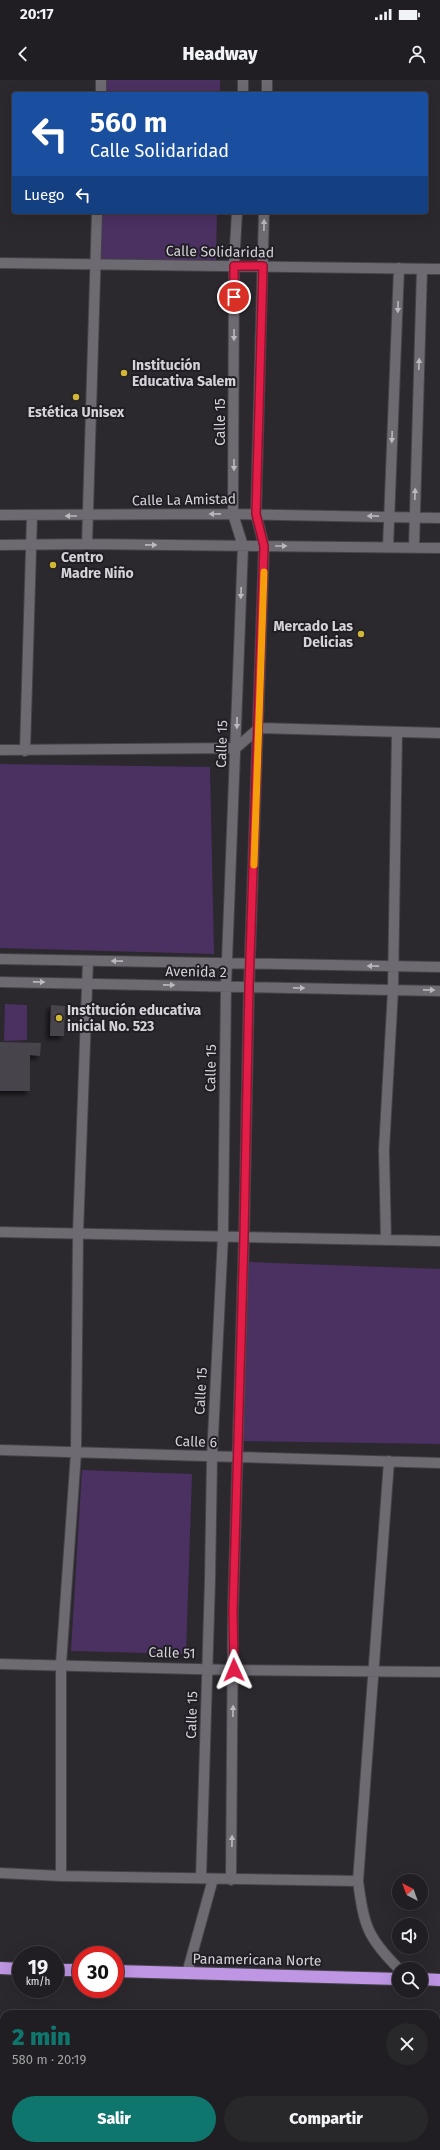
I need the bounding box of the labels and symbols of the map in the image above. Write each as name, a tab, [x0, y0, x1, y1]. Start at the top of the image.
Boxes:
one-way arrow	[261, 218, 267, 231]
street label: Calle Solidaridad	[166, 243, 274, 261]
pin	[217, 280, 251, 314]
one-way arrow	[394, 301, 401, 313]
one-way arrow	[231, 329, 237, 342]
place label: Institución Educativa Salem	[132, 357, 236, 390]
one-way arrow	[416, 358, 423, 370]
marker: Institución Educativa Salem	[119, 368, 129, 378]
marker: Estética Unisex	[71, 392, 81, 402]
street label: Calle 15	[212, 398, 229, 446]
place label: Estética Unisex	[28, 404, 125, 421]
one-way arrow	[389, 431, 395, 444]
one-way arrow	[231, 459, 237, 472]
one-way arrow	[412, 487, 418, 500]
street label: Calle La Amistad	[132, 491, 236, 509]
one-way arrow	[208, 511, 221, 517]
one-way arrow	[64, 513, 77, 519]
one-way arrow	[366, 513, 379, 519]
one-way arrow	[145, 542, 158, 548]
one-way arrow	[275, 543, 288, 549]
place label: Centro Madre Niño	[61, 549, 134, 582]
marker: Centro Madre Niño	[48, 560, 58, 570]
one-way arrow	[238, 587, 245, 599]
place label: Mercado Las Delicias	[274, 618, 353, 651]
marker: Mercado Las Delicias	[356, 629, 366, 639]
one-way arrow	[234, 717, 240, 730]
street label: Calle 15	[213, 720, 231, 768]
one-way arrow	[110, 958, 123, 964]
street label: Avenida 2	[165, 963, 227, 981]
one-way arrow	[366, 963, 379, 969]
one-way arrow	[33, 979, 45, 986]
one-way arrow	[163, 982, 176, 988]
one-way arrow	[293, 985, 306, 991]
one-way arrow	[423, 987, 435, 994]
place label: Institución educativa inicial No. 523	[67, 1002, 202, 1035]
marker: Institución educativa inicial No. 523	[54, 1013, 64, 1023]
street label: Calle 15	[202, 1044, 220, 1092]
street label: Calle 15	[191, 1367, 211, 1415]
street label: Calle 6	[175, 1433, 217, 1451]
street label: Calle 51	[148, 1644, 196, 1662]
position arrow	[213, 1649, 255, 1691]
street label: Calle 15	[183, 1691, 201, 1739]
one-way arrow	[230, 1704, 236, 1717]
one-way arrow	[229, 1834, 235, 1847]
north arrow	[392, 1874, 428, 1910]
speed limit sign: 30	[72, 1946, 124, 1998]
street label: Panamericana Norte	[192, 1950, 322, 1970]

